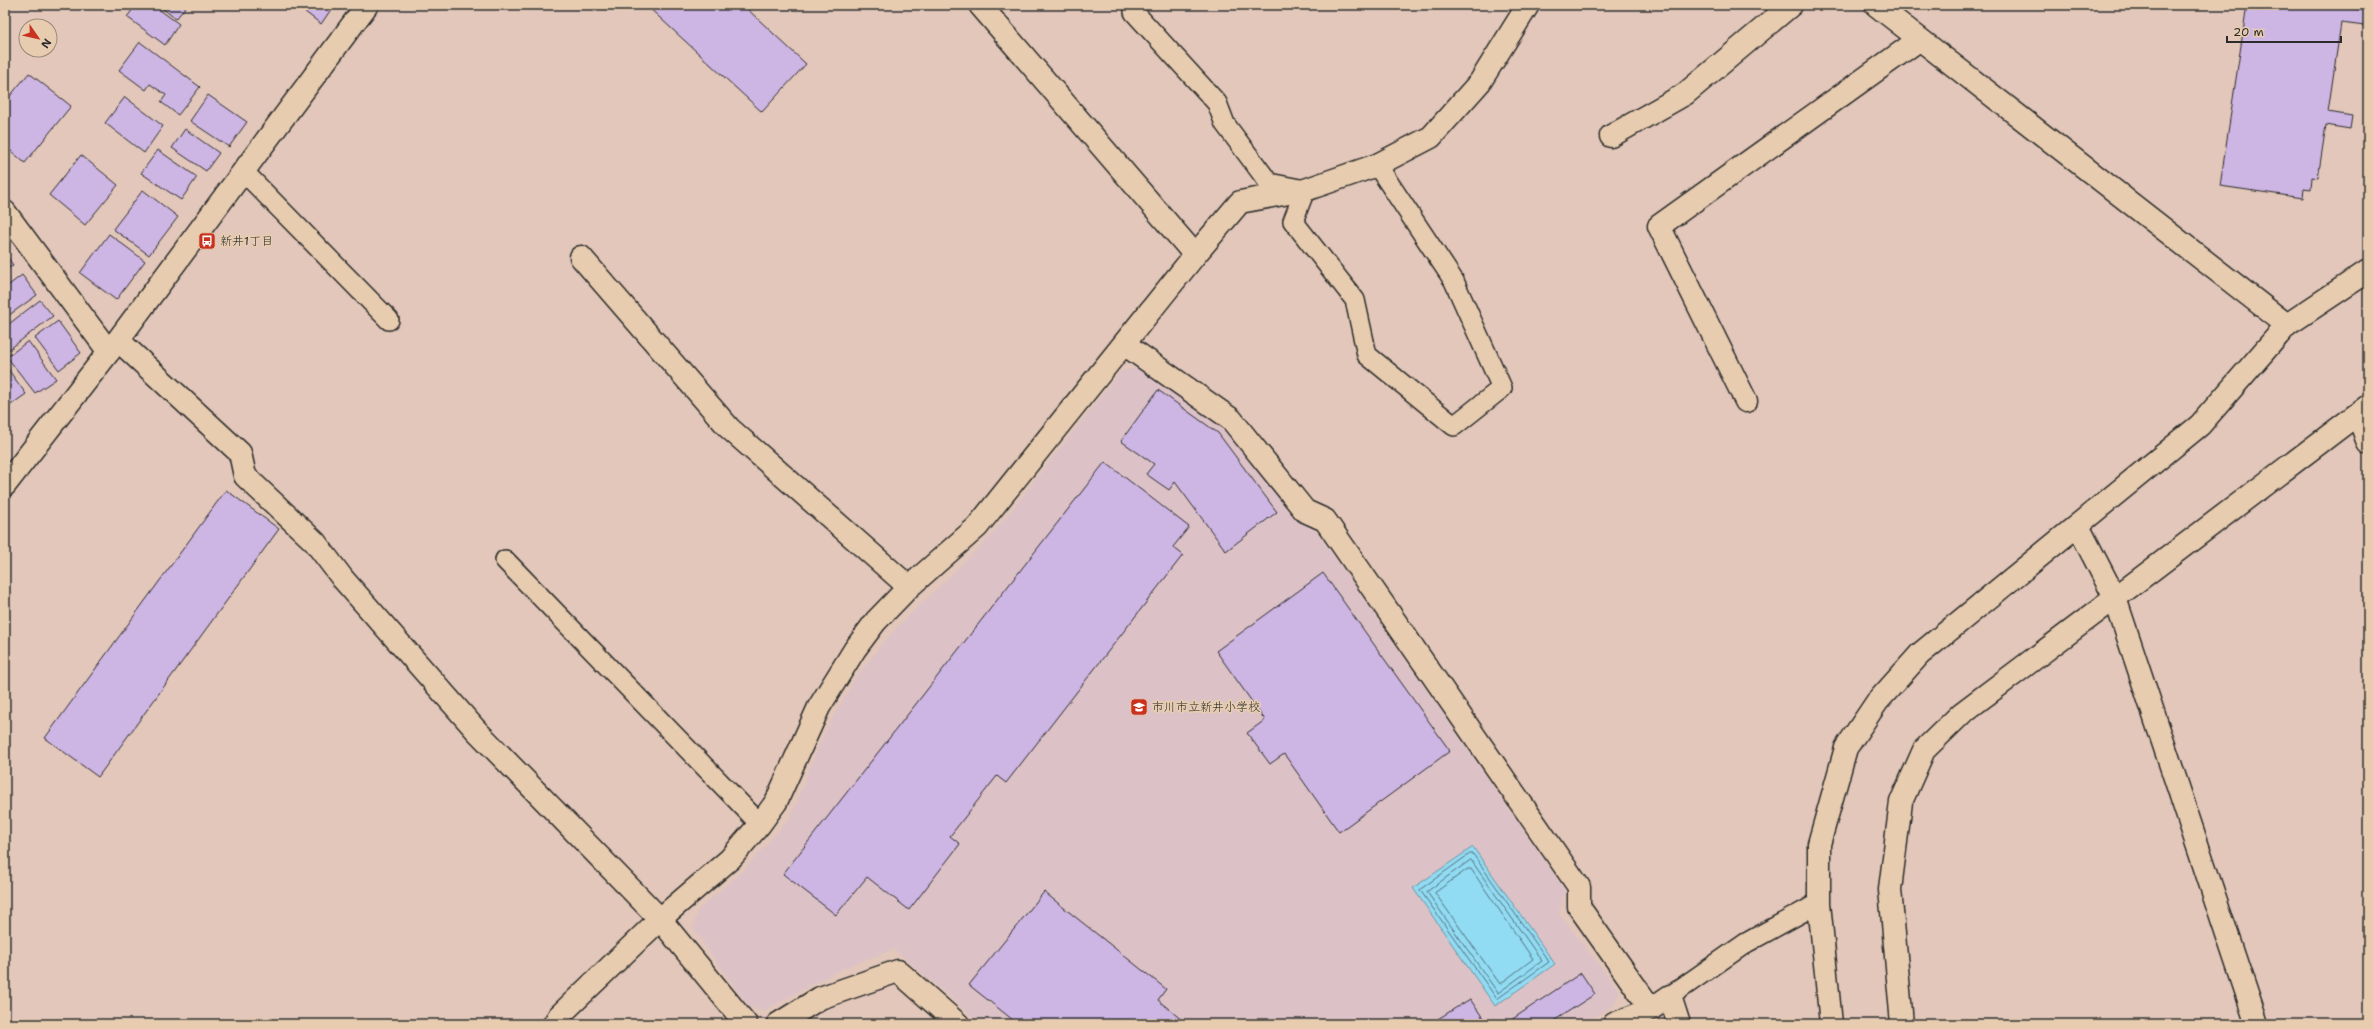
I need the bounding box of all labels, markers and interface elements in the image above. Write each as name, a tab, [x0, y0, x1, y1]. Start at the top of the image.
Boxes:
north arrow	[18, 18, 58, 58]
scale bar	[2227, 18, 2341, 44]
text: 20 m	[2233, 24, 2264, 40]
text: N	[37, 36, 55, 51]
bus stop icon: 新井1丁目	[197, 231, 217, 251]
place label: 新井1丁目	[220, 233, 273, 249]
school or university icon: 市川市立新井小学校	[1129, 697, 1149, 717]
place label: 市川市立新井小学校	[1152, 699, 1260, 715]

